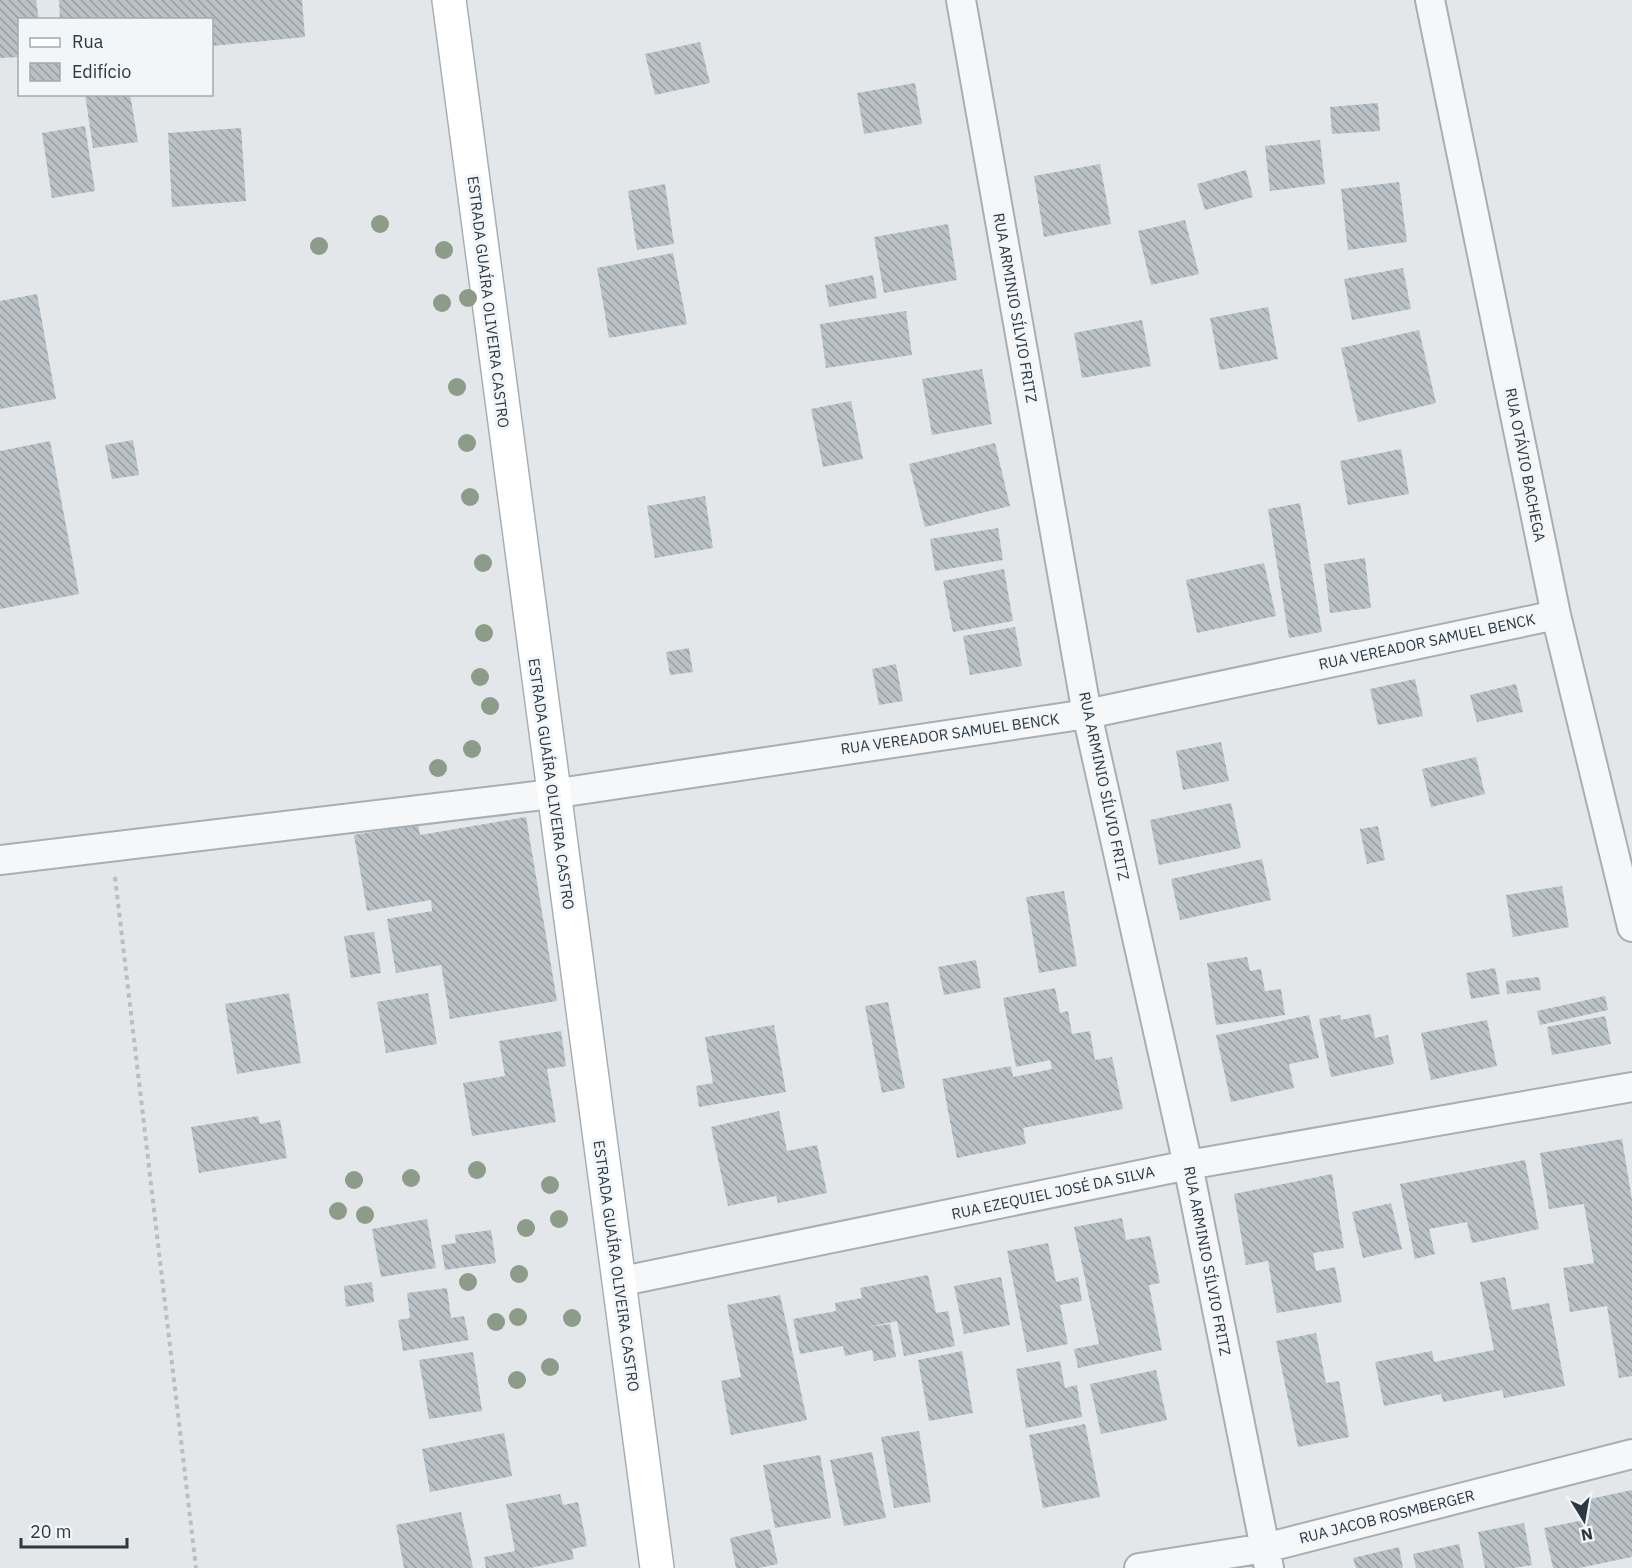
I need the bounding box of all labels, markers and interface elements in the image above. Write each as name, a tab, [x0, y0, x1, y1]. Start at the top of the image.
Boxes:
legend	[18, 18, 213, 96]
text: Rua	[72, 30, 104, 53]
text: Edifício	[72, 60, 131, 83]
street label: ESTRADA GUAÍRA OLIVEIRA CASTRO	[464, 175, 513, 429]
street label: RUA ARMINIO SÍLVIO FRITZ	[989, 211, 1042, 405]
street label: RUA OTÁVIO BACHEGA	[1501, 386, 1550, 544]
street label: RUA VEREADOR SAMUEL BENCK	[1317, 609, 1537, 674]
street label: ESTRADA GUAÍRA OLIVEIRA CASTRO	[524, 657, 579, 911]
street label: RUA ARMINIO SÍLVIO FRITZ	[1075, 690, 1134, 882]
street label: RUA VEREADOR SAMUEL BENCK	[839, 709, 1061, 758]
street label: ESTRADA GUAÍRA OLIVEIRA CASTRO	[589, 1139, 644, 1393]
street label: RUA EZEQUIEL JOSÉ DA SILVA	[950, 1162, 1157, 1223]
street label: RUA ARMINIO SÍLVIO FRITZ	[1180, 1165, 1235, 1357]
street label: RUA JACOB ROSMBERGER	[1297, 1485, 1477, 1548]
north arrow	[1554, 1490, 1614, 1550]
scale bar	[21, 1511, 128, 1549]
text: 20 m	[30, 1520, 72, 1543]
text: N	[1579, 1524, 1594, 1546]

